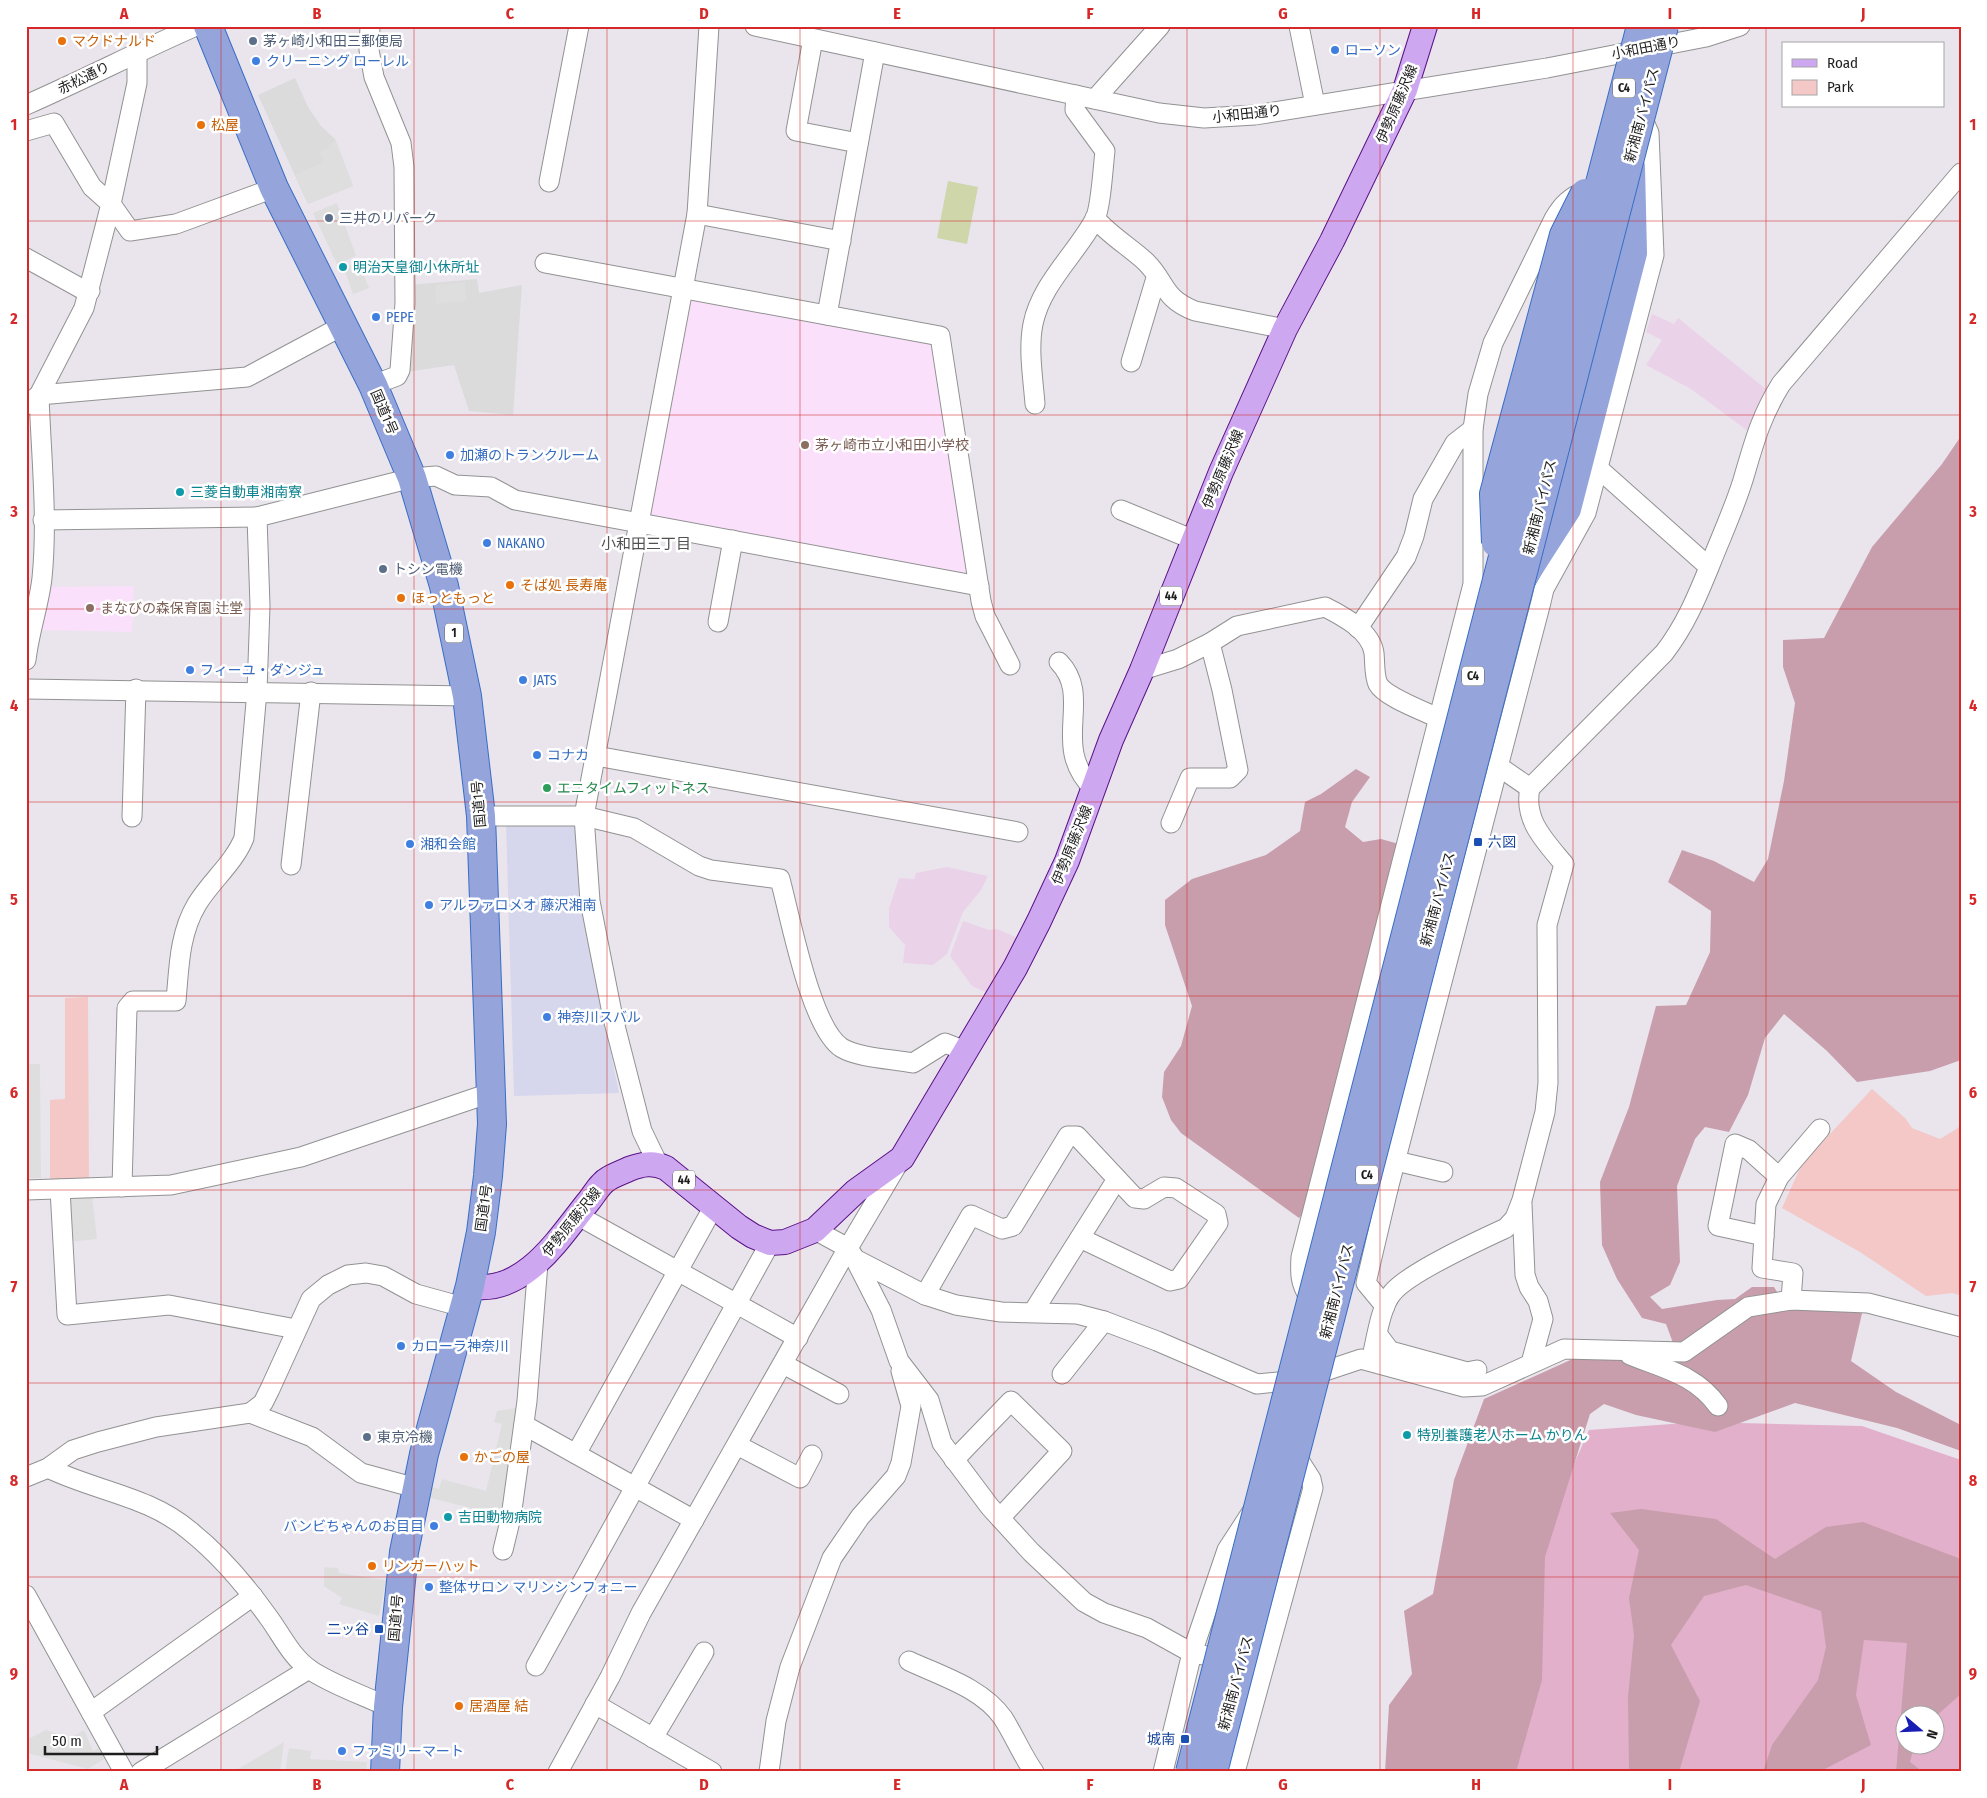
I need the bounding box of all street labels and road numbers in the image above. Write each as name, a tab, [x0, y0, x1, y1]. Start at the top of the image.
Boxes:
street label: 小和田通り	[1610, 33, 1682, 63]
street label: 赤松通り	[55, 58, 113, 98]
street label: 伊勢原藤沢線	[1373, 62, 1421, 146]
street label: 新湘南バイパス	[1621, 66, 1663, 164]
road number: C4	[1613, 78, 1635, 98]
street label: 小和田通り	[1211, 102, 1283, 126]
street label: 国道1号	[367, 387, 401, 437]
street label: 伊勢原藤沢線	[1199, 427, 1247, 511]
street label: 新湘南バイパス	[1520, 458, 1560, 556]
road number: 44	[1160, 586, 1182, 606]
road number: 1	[445, 624, 463, 642]
road number: C4	[1462, 666, 1484, 686]
street label: 国道1号	[468, 780, 490, 828]
street label: 伊勢原藤沢線	[1048, 803, 1096, 887]
street label: 新湘南バイパス	[1417, 850, 1459, 948]
road number: C4	[1356, 1166, 1378, 1184]
road number: 44	[673, 1170, 695, 1190]
street label: 国道1号	[472, 1183, 496, 1233]
street label: 伊勢原藤沢線	[539, 1184, 605, 1260]
street label: 新湘南バイパス	[1317, 1242, 1357, 1340]
street label: 国道1号	[385, 1594, 407, 1642]
street label: 新湘南バイパス	[1215, 1634, 1257, 1732]

